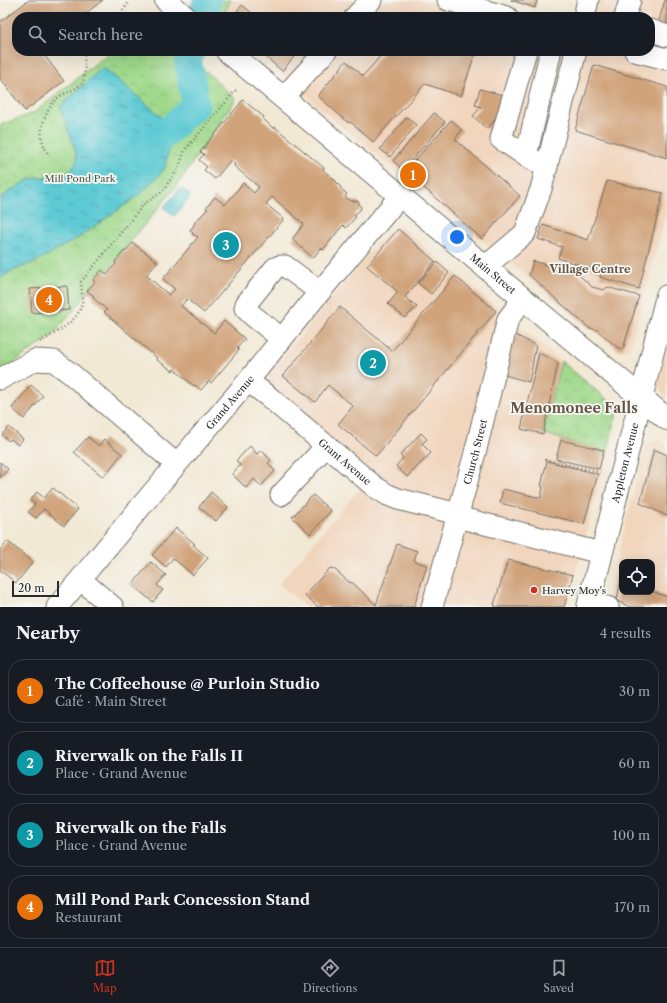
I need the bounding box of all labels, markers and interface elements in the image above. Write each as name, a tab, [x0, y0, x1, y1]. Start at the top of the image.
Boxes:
search box	[12, 12, 655, 56]
icon: search	[26, 23, 48, 45]
text: Search here	[58, 25, 143, 44]
pin: 1	[400, 160, 426, 190]
park label: Mill Pond Park	[45, 172, 117, 185]
your location	[447, 227, 467, 247]
pin: 3	[213, 230, 239, 260]
street label: Main Street	[468, 251, 519, 297]
district label: Village Centre	[548, 262, 631, 276]
pin: 4	[36, 285, 62, 315]
pin: 2	[360, 348, 386, 378]
street label: Grand Avenue	[203, 372, 257, 432]
district label: Menomonee Falls	[510, 399, 638, 417]
street label: Church Street	[460, 417, 490, 486]
street label: Appleton Avenue	[608, 421, 641, 505]
street label: Grant Avenue	[316, 435, 374, 488]
map controls	[619, 559, 655, 595]
button: locate	[619, 559, 655, 595]
scale bar	[12, 579, 59, 598]
text: 20 m	[18, 581, 44, 595]
place label: Harvey Moy's	[542, 584, 606, 597]
marker: Harvey Moy's	[529, 585, 539, 595]
text: Nearby	[16, 623, 80, 643]
text: 4 results	[600, 625, 651, 641]
text: The Coffeehouse @ Purloin Studio	[55, 674, 320, 693]
text: 1	[27, 683, 33, 699]
text: 30 m	[619, 683, 650, 699]
text: Café · Main Street	[55, 693, 167, 709]
text: Riverwalk on the Falls II	[55, 746, 243, 765]
text: 2	[26, 755, 34, 771]
text: 60 m	[619, 755, 650, 771]
text: Place · Grand Avenue	[55, 765, 187, 781]
text: Riverwalk on the Falls	[55, 818, 227, 837]
text: 3	[26, 827, 34, 843]
text: 100 m	[612, 827, 650, 843]
text: Place · Grand Avenue	[55, 837, 187, 853]
text: Mill Pond Park Concession Stand	[55, 890, 310, 909]
text: 4	[26, 899, 34, 915]
text: 170 m	[614, 899, 650, 915]
text: Restaurant	[55, 909, 122, 925]
tab: Map	[93, 957, 117, 995]
tab: Directions	[303, 957, 357, 995]
tab: Saved	[543, 957, 574, 995]

